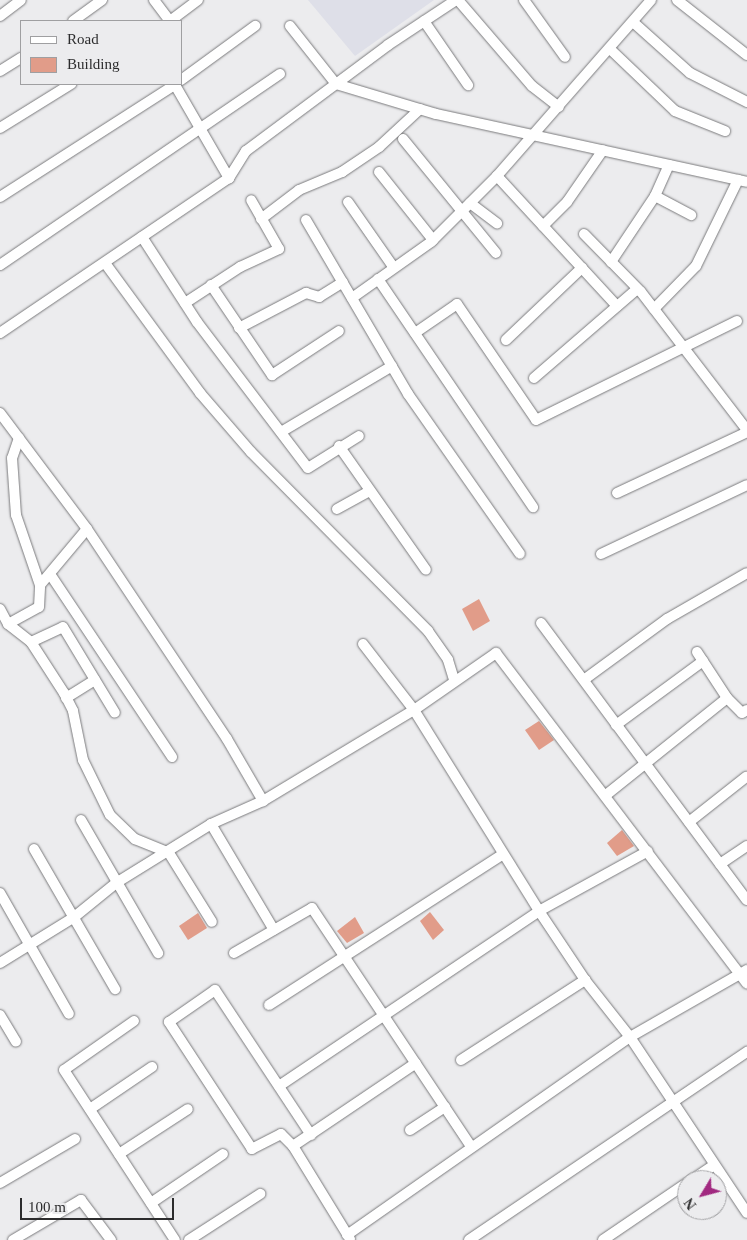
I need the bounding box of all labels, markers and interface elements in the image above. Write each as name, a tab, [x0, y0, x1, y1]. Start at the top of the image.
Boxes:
legend	[20, 20, 182, 85]
text: Road	[67, 31, 99, 47]
text: Building	[67, 56, 120, 72]
north arrow	[677, 1170, 727, 1220]
scale bar	[22, 1188, 176, 1220]
text: N	[681, 1195, 699, 1212]
text: 100 m	[28, 1199, 66, 1215]

